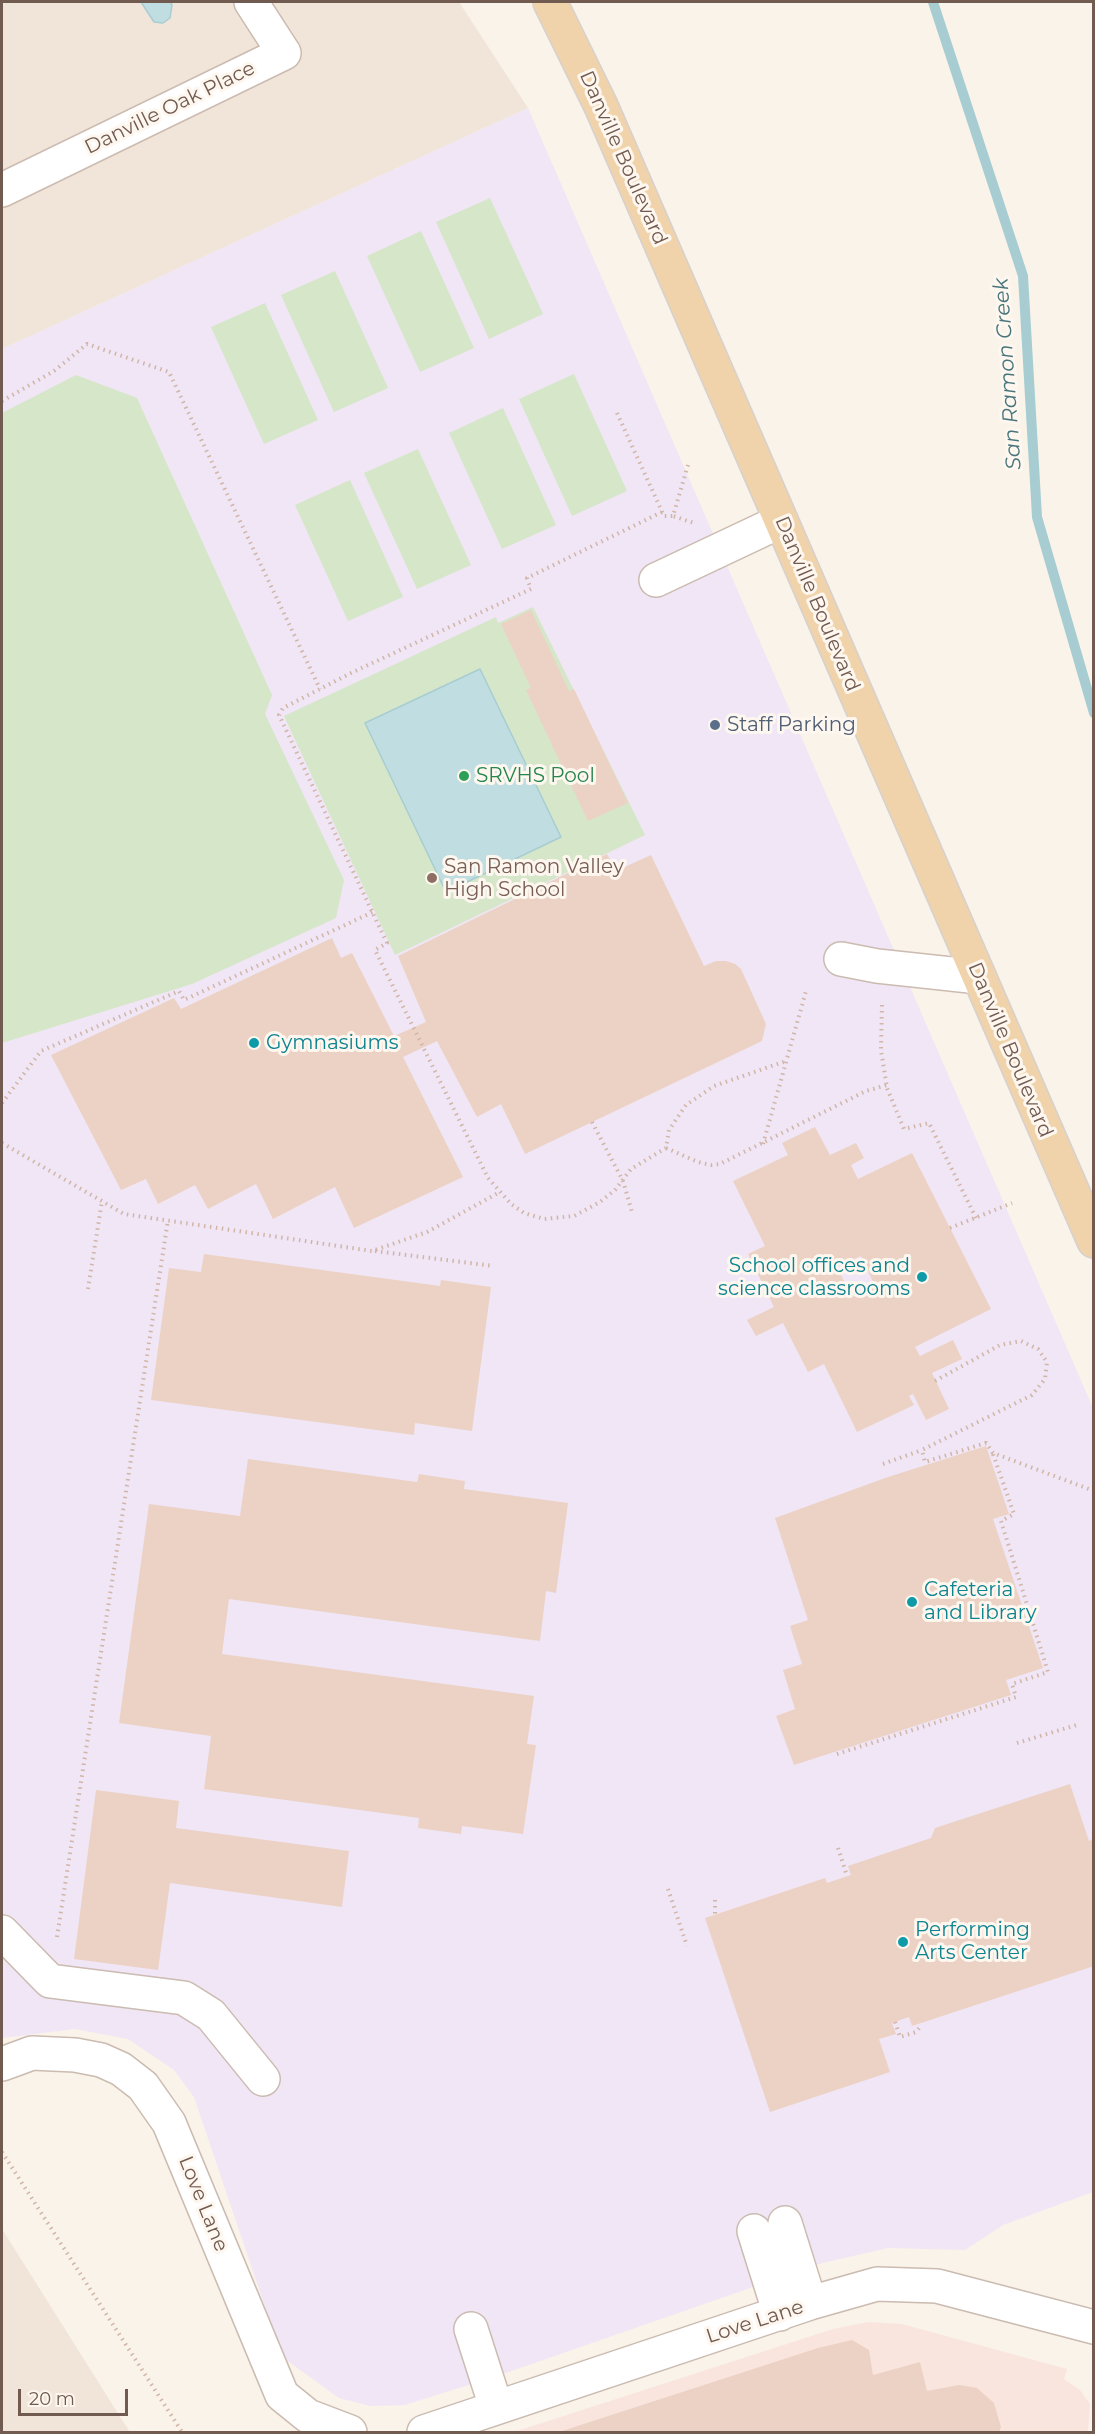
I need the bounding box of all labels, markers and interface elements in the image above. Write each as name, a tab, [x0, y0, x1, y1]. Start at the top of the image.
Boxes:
street label: Danville Oak Place	[81, 56, 259, 160]
street label: Danville Boulevard	[574, 67, 672, 249]
water label: San Ramon Creek	[989, 277, 1027, 471]
street label: Danville Boulevard	[769, 513, 865, 695]
place label: Staff Parking	[727, 713, 856, 737]
marker: Staff Parking	[708, 718, 722, 732]
place label: SRVHS Pool	[476, 764, 595, 788]
marker: SRVHS Pool	[457, 769, 471, 783]
place label: San Ramon Valley High School	[444, 855, 624, 902]
marker: San Ramon Valley High School	[425, 871, 439, 885]
street label: Danville Boulevard	[962, 959, 1058, 1141]
place label: Gymnasiums	[266, 1031, 398, 1055]
marker: Gymnasiums	[247, 1036, 261, 1050]
place label: School offices and science classrooms	[718, 1254, 910, 1301]
marker: School offices and science classrooms	[915, 1270, 929, 1284]
place label: Cafeteria and Library	[924, 1578, 1037, 1625]
marker: Cafeteria and Library	[905, 1595, 919, 1609]
place label: Performing Arts Center	[915, 1918, 1030, 1965]
marker: Performing Arts Center	[896, 1935, 910, 1949]
street label: Love Lane	[173, 2153, 233, 2255]
street label: Love Lane	[703, 2295, 807, 2349]
scale bar	[21, 2377, 130, 2415]
text: 20 m	[29, 2388, 75, 2410]

